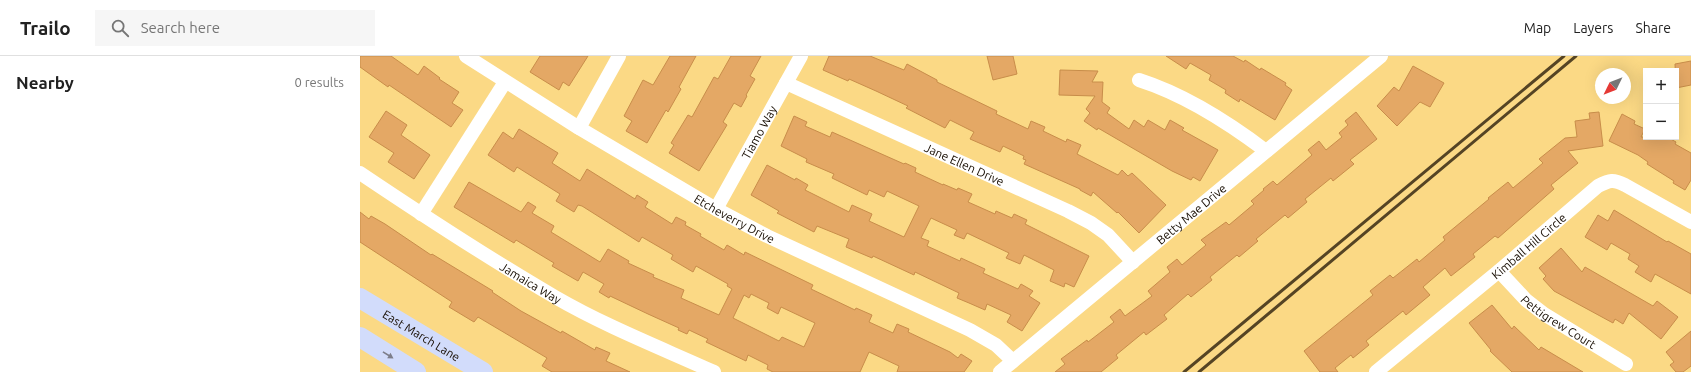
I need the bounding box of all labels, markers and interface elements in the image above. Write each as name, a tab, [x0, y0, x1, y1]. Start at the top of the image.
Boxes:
search box	[95, 10, 375, 46]
text: Trailo	[20, 17, 71, 39]
icon: search	[109, 17, 131, 39]
text: Search here	[141, 19, 220, 36]
text: Map	[1524, 20, 1551, 36]
text: Layers	[1573, 20, 1613, 36]
text: Share	[1635, 20, 1671, 36]
north arrow	[1595, 68, 1631, 104]
map controls	[1643, 68, 1679, 140]
button: +	[1643, 68, 1679, 104]
text: Nearby	[16, 73, 74, 92]
text: 0 results	[294, 75, 344, 89]
street label: Tiamo Way	[739, 103, 779, 161]
button: −	[1643, 104, 1679, 140]
street label: Jane Ellen Drive	[923, 140, 1006, 188]
street label: Betty Mae Drive	[1153, 181, 1228, 246]
street label: Etcheverry Drive	[692, 191, 777, 245]
street label: Kimball Hill Circle	[1489, 210, 1568, 281]
street label: Jamaica Way	[498, 259, 564, 306]
street label: Pettigrew Court	[1519, 293, 1599, 351]
street label: East March Lane	[381, 307, 463, 363]
one-way arrow	[382, 351, 394, 358]

